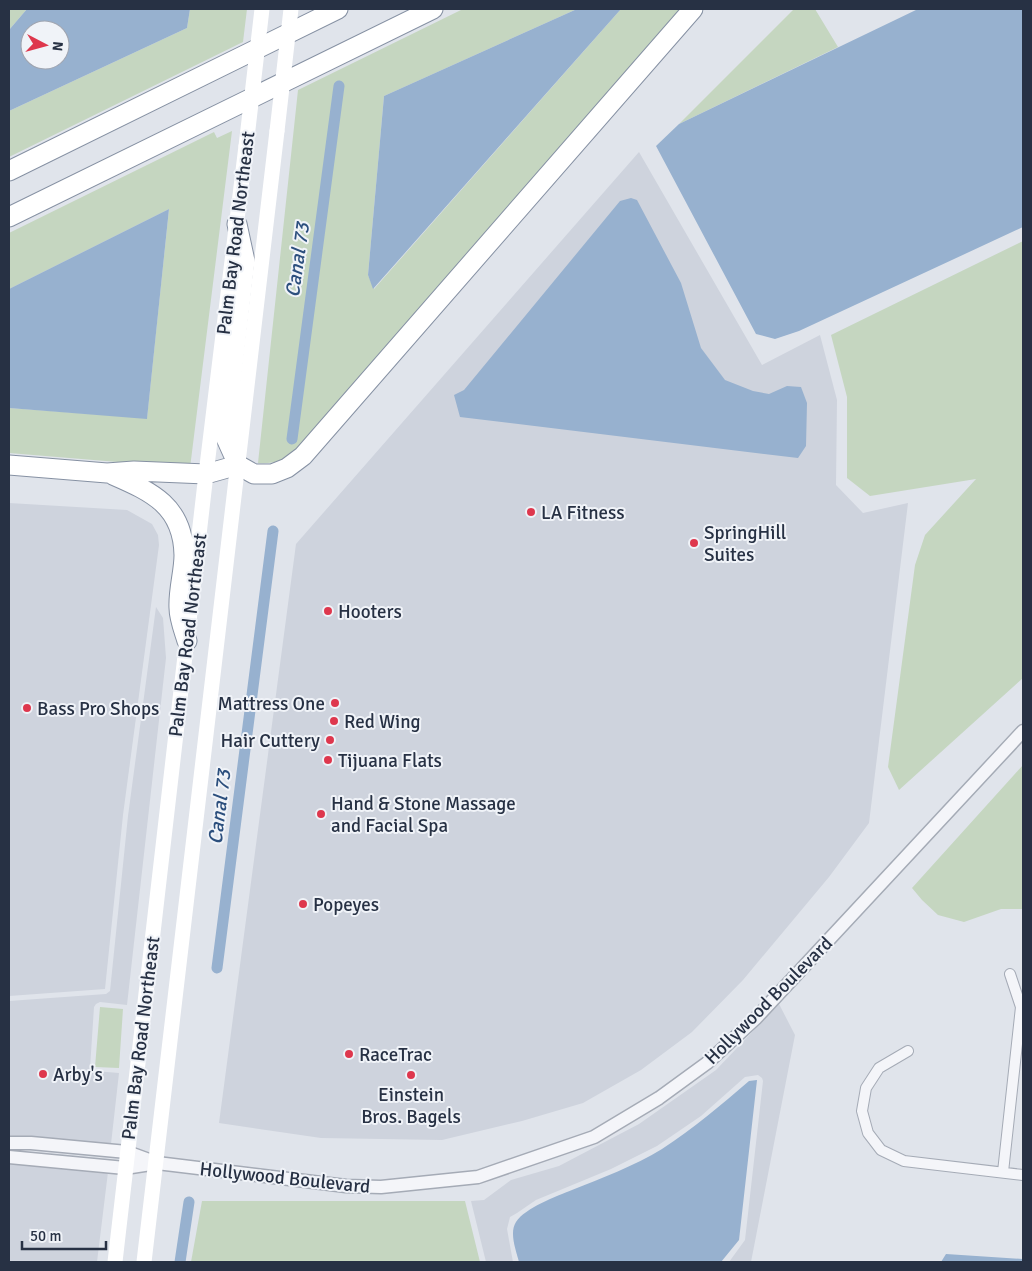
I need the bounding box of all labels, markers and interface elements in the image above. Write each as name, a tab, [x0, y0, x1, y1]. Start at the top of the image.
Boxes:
north arrow	[20, 20, 70, 70]
text: N	[48, 41, 66, 52]
street label: Palm Bay Road Northeast	[212, 130, 260, 336]
water label: Canal 73	[280, 219, 315, 299]
place label: LA Fitness	[541, 501, 625, 525]
marker: LA Fitness	[525, 506, 537, 518]
place label: SpringHill Suites	[704, 521, 786, 567]
street label: Palm Bay Road Northeast	[164, 532, 212, 738]
marker: SpringHill Suites	[688, 537, 700, 549]
place label: Hooters	[338, 600, 402, 624]
marker: Hooters	[322, 605, 334, 617]
place label: Mattress One	[218, 692, 325, 716]
place label: Bass Pro Shops	[37, 697, 159, 721]
marker: Mattress One	[329, 697, 341, 709]
marker: Bass Pro Shops	[21, 702, 33, 714]
place label: Red Wing	[344, 710, 421, 734]
marker: Red Wing	[328, 715, 340, 727]
place label: Hair Cuttery	[220, 729, 320, 753]
marker: Hair Cuttery	[324, 734, 336, 746]
place label: Tijuana Flats	[338, 749, 442, 773]
marker: Tijuana Flats	[322, 754, 334, 766]
water label: Canal 73	[203, 766, 237, 846]
place label: Hand & Stone Massage and Facial Spa	[331, 792, 516, 838]
marker: Hand & Stone Massage and Facial Spa	[315, 808, 327, 820]
place label: Popeyes	[313, 893, 379, 917]
marker: Popeyes	[297, 898, 309, 910]
street label: Hollywood Boulevard	[700, 932, 838, 1070]
street label: Palm Bay Road Northeast	[117, 935, 165, 1141]
place label: RaceTrac	[359, 1043, 432, 1067]
marker: RaceTrac	[343, 1048, 355, 1060]
place label: Arby's	[53, 1063, 103, 1087]
marker: Arby's	[37, 1068, 49, 1080]
marker: Einstein Bros. Bagels	[405, 1069, 417, 1081]
place label: Einstein Bros. Bagels	[361, 1083, 461, 1129]
street label: Hollywood Boulevard	[198, 1157, 371, 1199]
scale bar	[22, 1218, 106, 1250]
text: 50 m	[30, 1227, 61, 1245]

